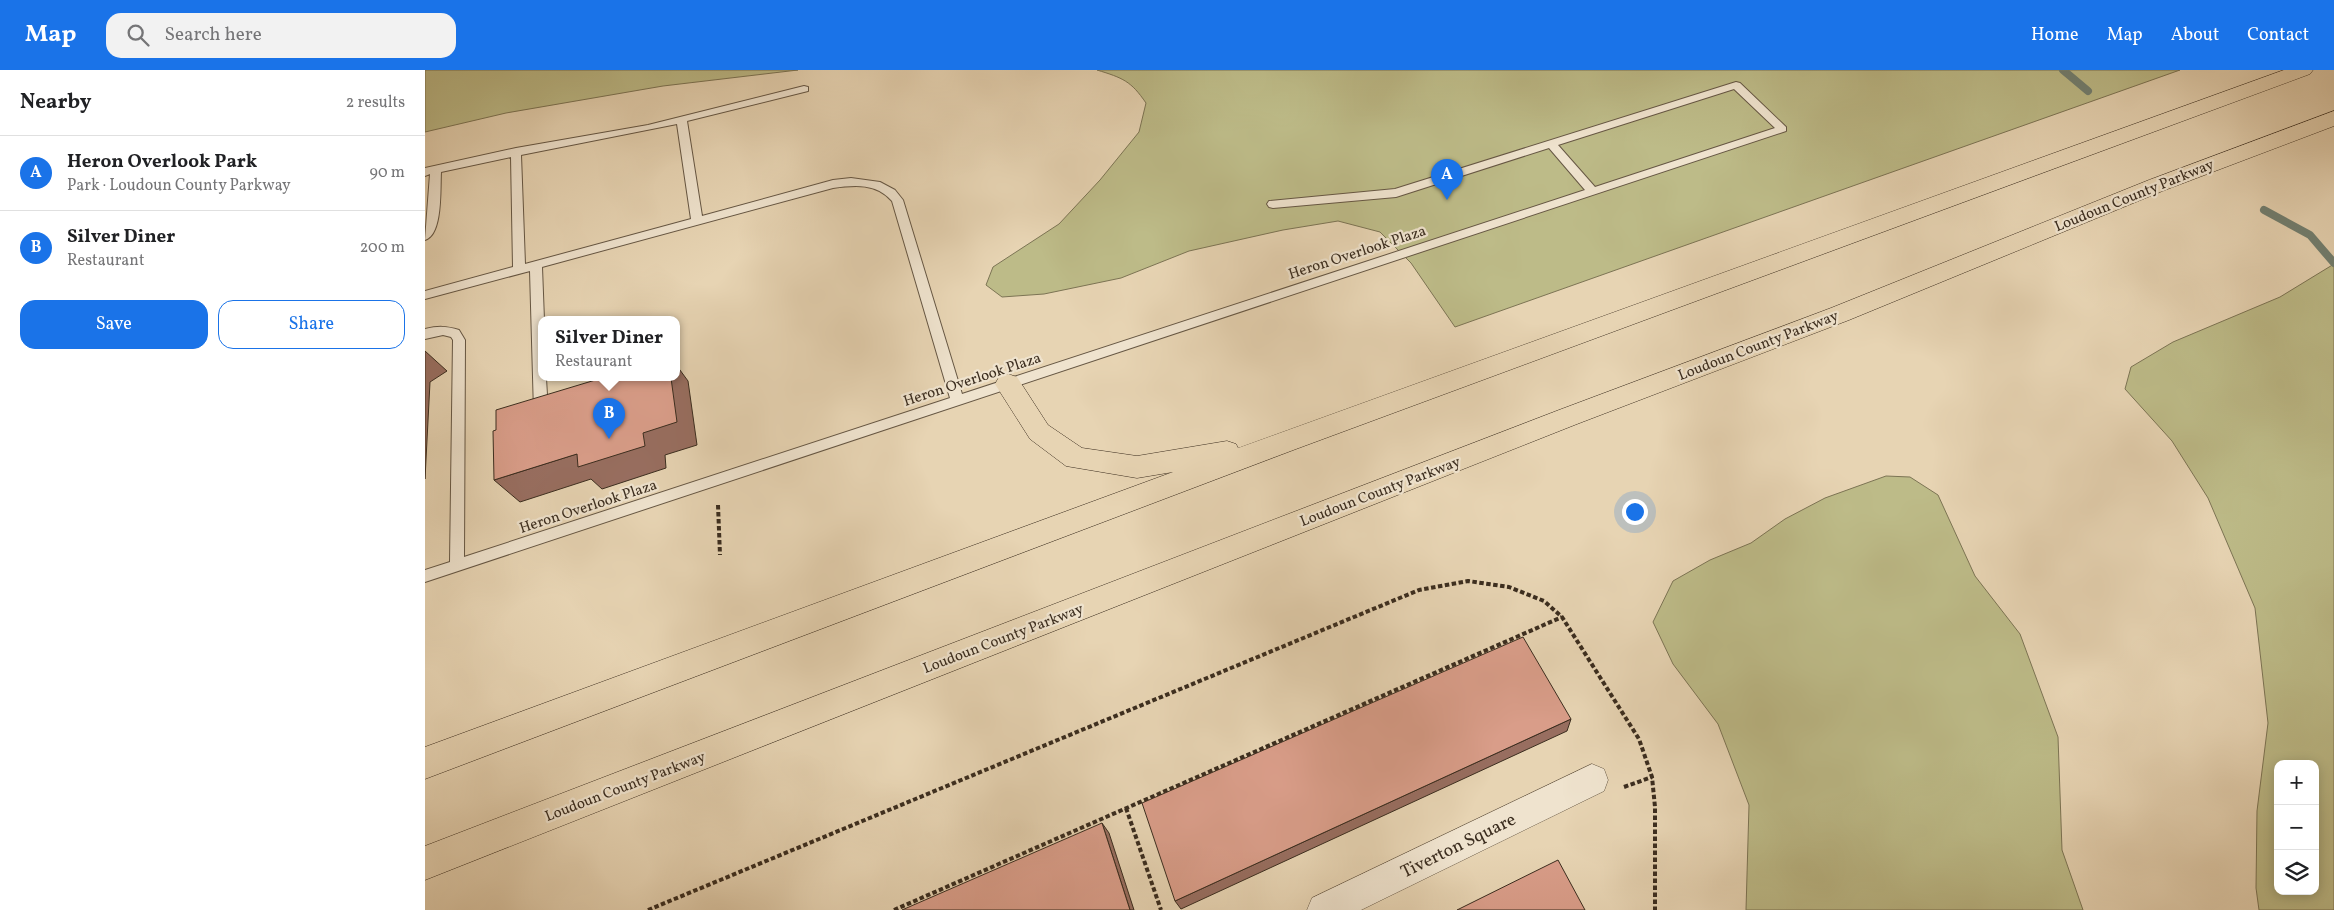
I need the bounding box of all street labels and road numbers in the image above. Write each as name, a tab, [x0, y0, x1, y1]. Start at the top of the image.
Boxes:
street label: Loudoun County Parkway	[2052, 155, 2217, 238]
street label: Heron Overlook Plaza	[1286, 221, 1429, 286]
street label: Loudoun County Parkway	[1675, 306, 1842, 387]
street label: Heron Overlook Plaza	[901, 348, 1044, 413]
street label: Loudoun County Parkway	[1297, 452, 1464, 533]
street label: Heron Overlook Plaza	[517, 475, 660, 540]
street label: Loudoun County Parkway	[920, 599, 1087, 680]
street label: Loudoun County Parkway	[542, 747, 709, 828]
street label: Tiverton Square	[1397, 808, 1521, 885]

